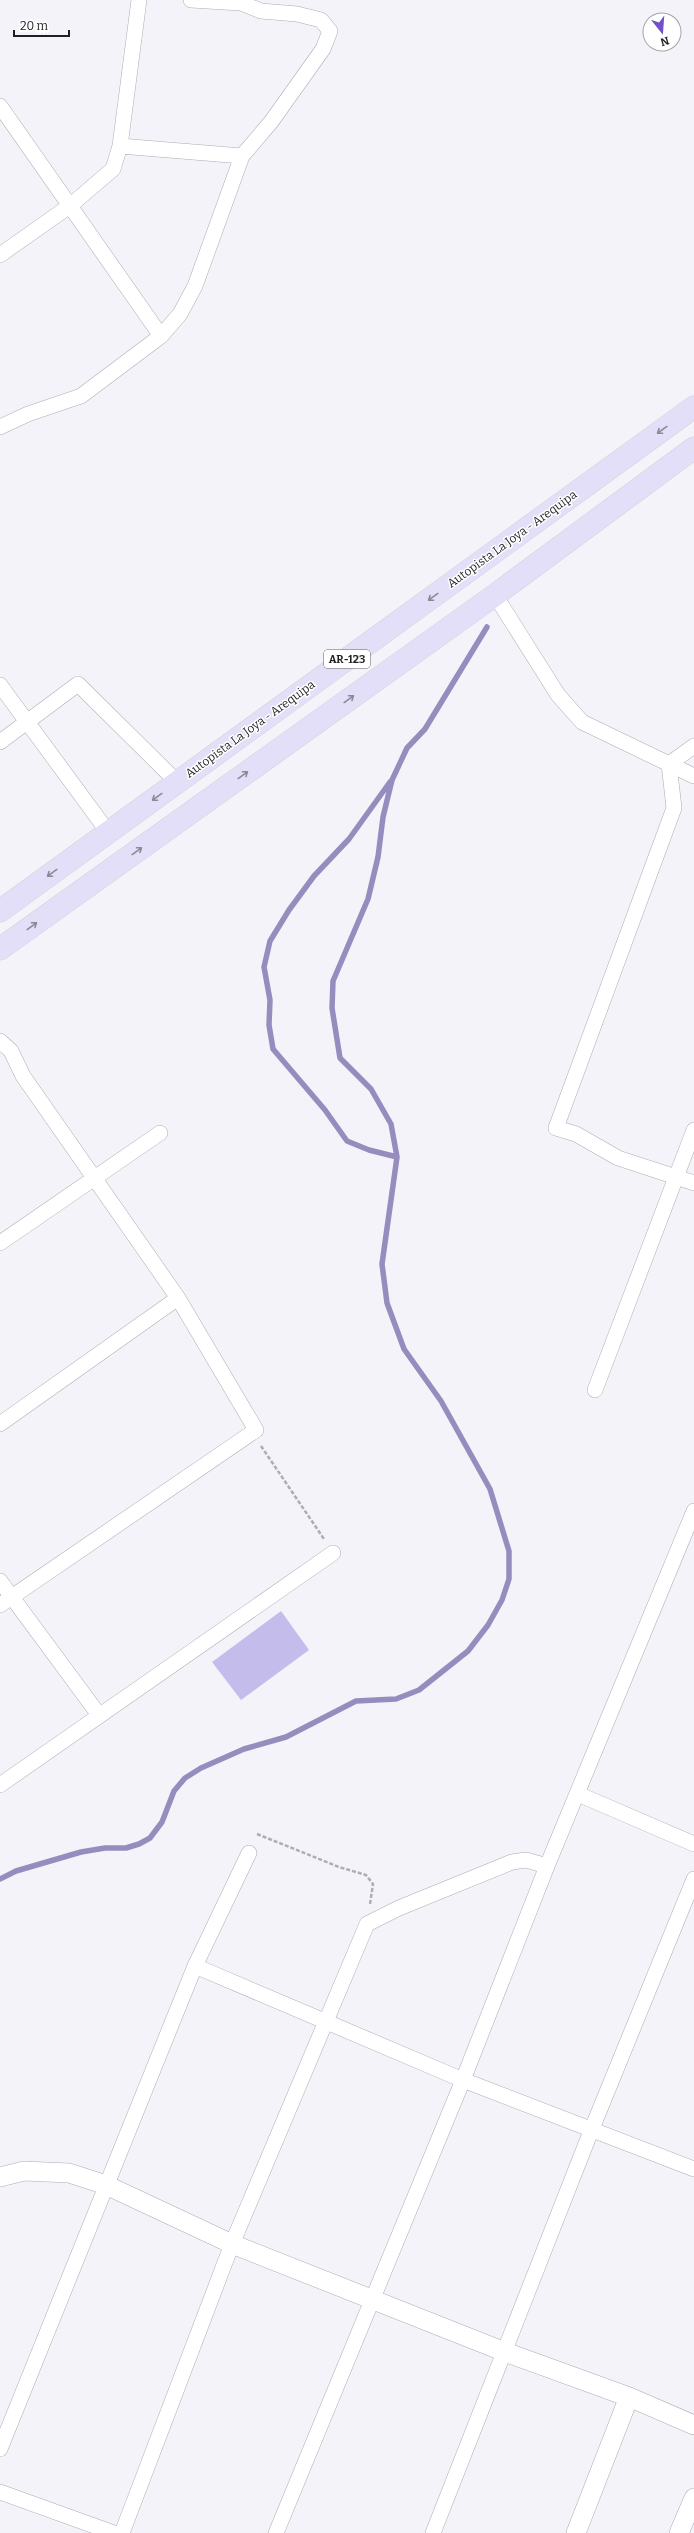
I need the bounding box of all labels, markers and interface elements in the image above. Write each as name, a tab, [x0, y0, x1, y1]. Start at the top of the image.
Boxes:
scale bar	[14, 12, 69, 38]
north arrow	[642, 12, 682, 52]
text: 20 m	[20, 19, 49, 33]
text: N	[658, 34, 671, 49]
one-way arrow	[657, 426, 668, 434]
street label: Autopista La Joya - Arequipa	[444, 487, 580, 591]
one-way arrow	[427, 593, 438, 601]
road number: AR-123	[324, 650, 370, 668]
street label: Autopista La Joya - Arequipa	[182, 677, 318, 781]
one-way arrow	[343, 695, 354, 704]
one-way arrow	[238, 771, 249, 779]
one-way arrow	[152, 792, 163, 801]
one-way arrow	[132, 847, 143, 855]
one-way arrow	[47, 869, 58, 877]
one-way arrow	[26, 922, 37, 930]

